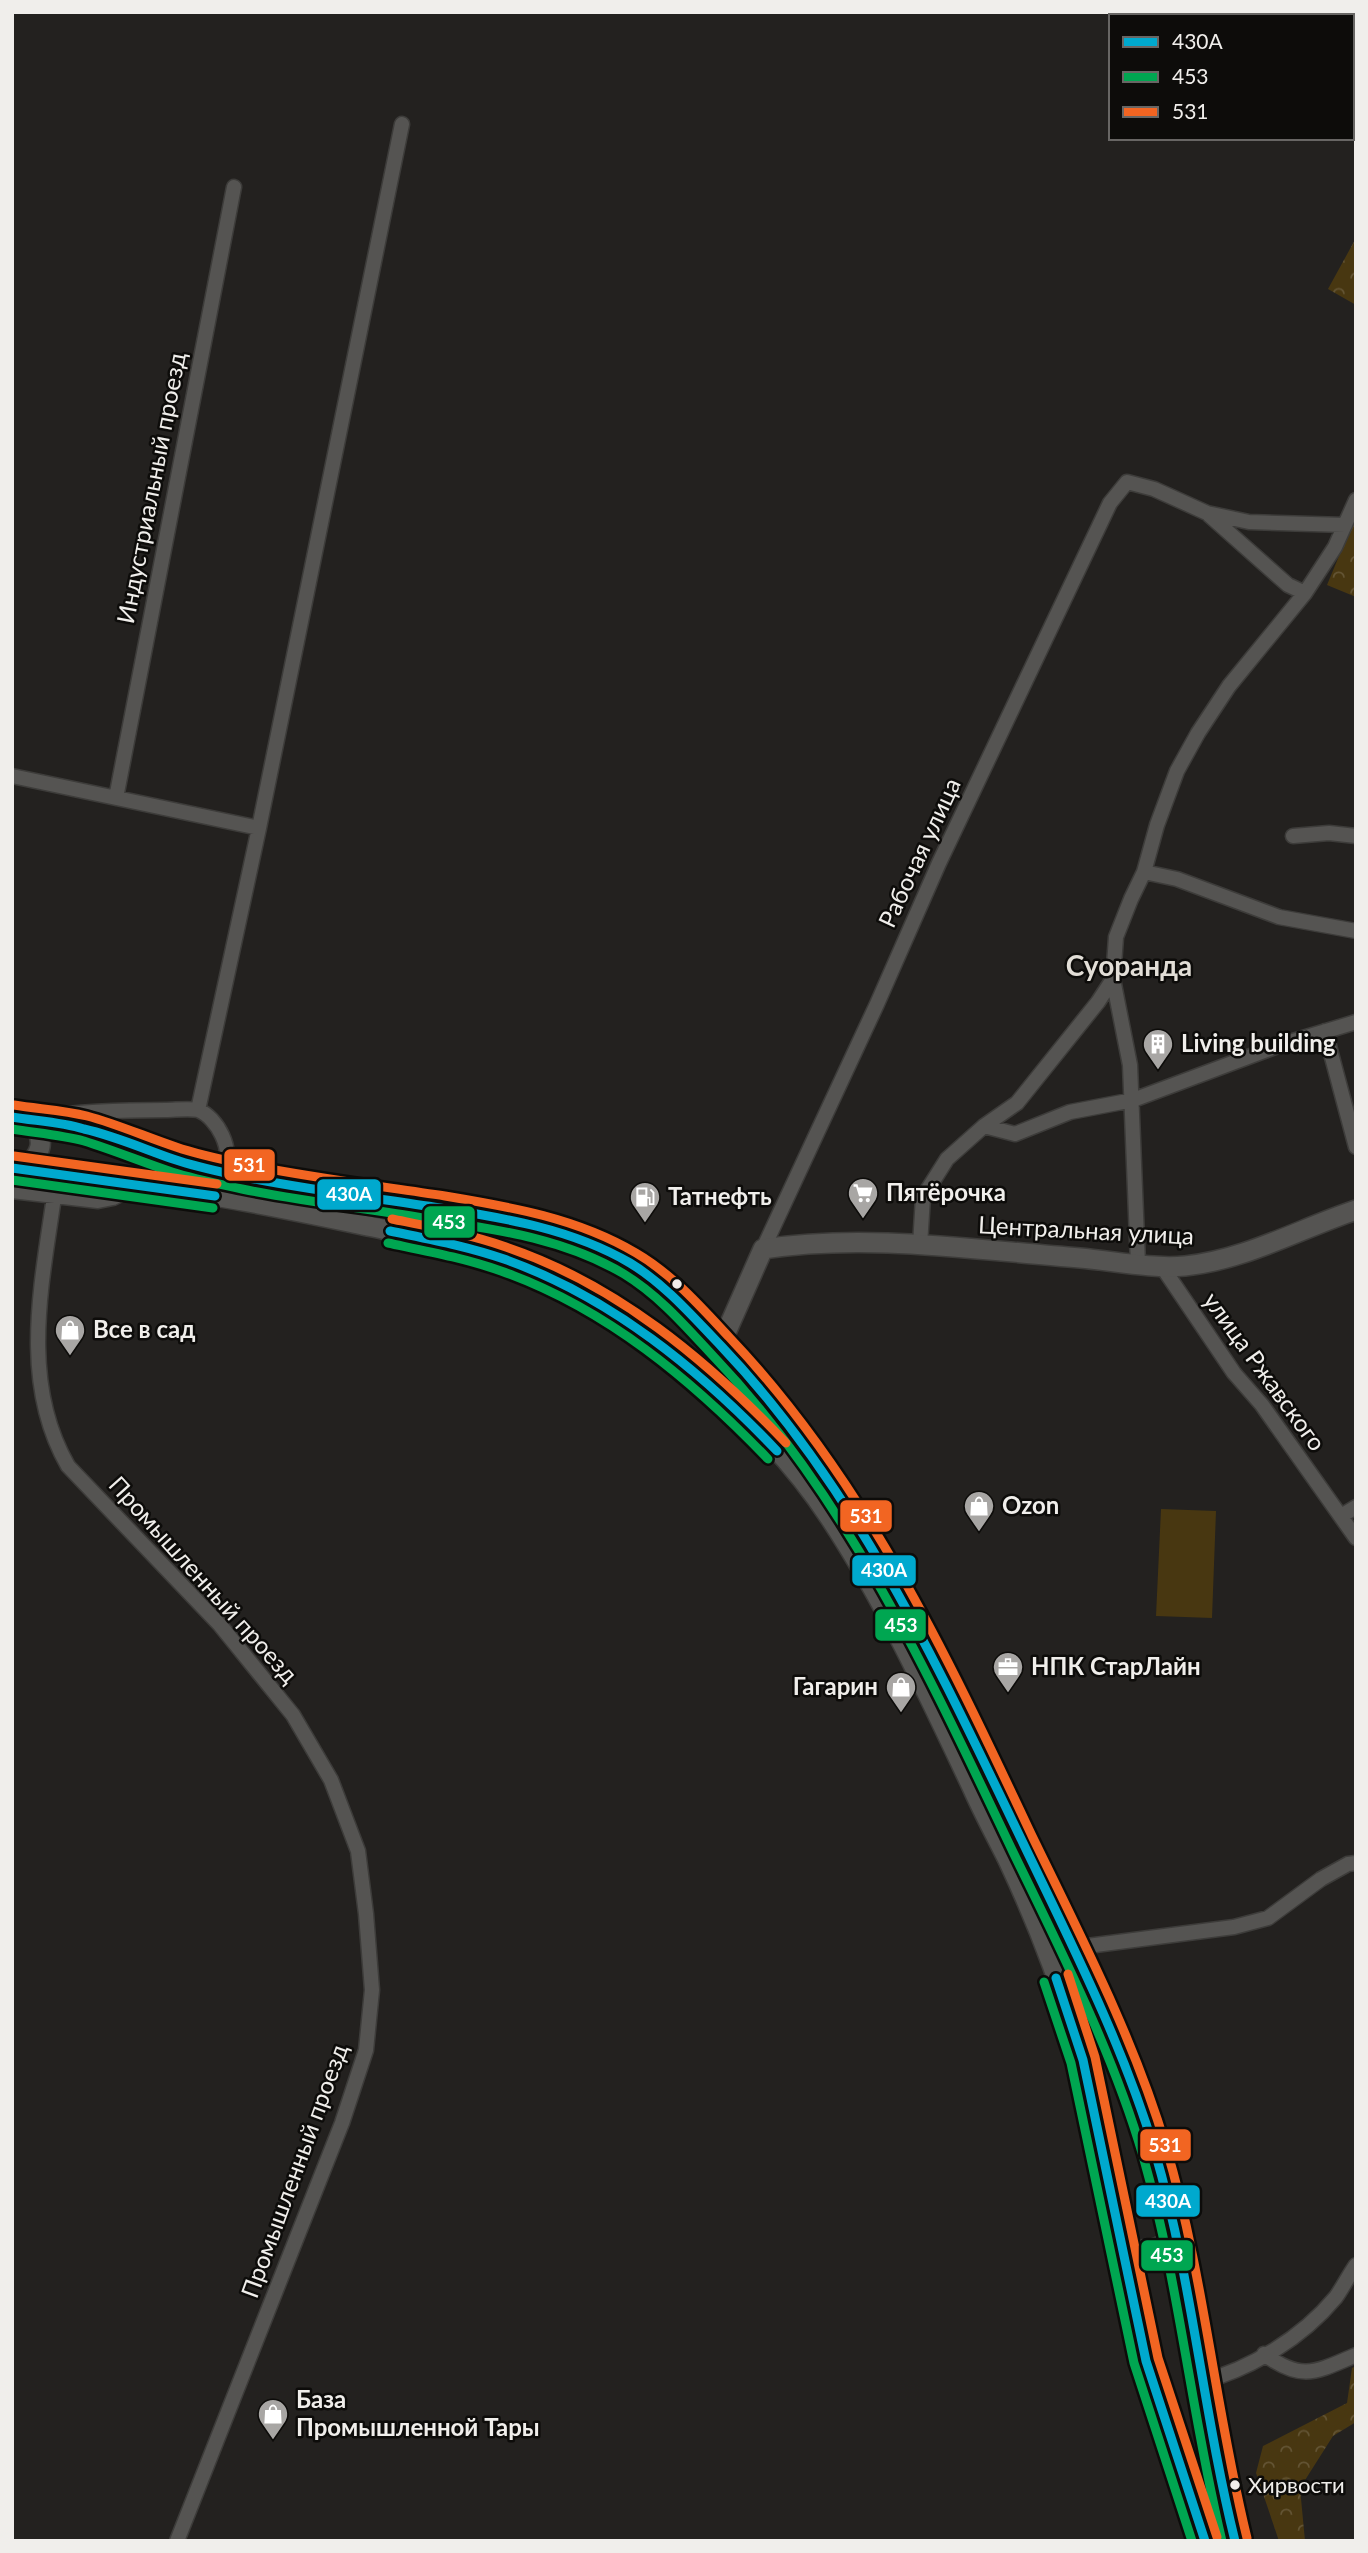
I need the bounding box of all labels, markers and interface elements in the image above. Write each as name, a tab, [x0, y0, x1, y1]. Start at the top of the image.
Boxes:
legend	[1109, 14, 1354, 140]
text: 430А	[1172, 28, 1224, 53]
text: 453	[1172, 63, 1209, 88]
text: 531	[1172, 98, 1209, 123]
street label: Индустриальный проезд	[110, 349, 191, 626]
street label: Рабочая улица	[871, 773, 966, 932]
district label: Суоранда	[1066, 948, 1192, 982]
building icon: Living building	[1141, 1027, 1175, 1071]
place label: Living building	[1181, 1028, 1336, 1057]
line badge: 531	[223, 1148, 276, 1182]
text: 531	[232, 1153, 266, 1176]
supermarket icon: Пятёрочка	[846, 1176, 880, 1220]
place label: Пятёрочка	[886, 1177, 1006, 1206]
line badge: 430А	[316, 1178, 382, 1211]
fuel station icon: Татнефть	[628, 1180, 662, 1224]
place label: Татнефть	[668, 1181, 772, 1210]
text: 430А	[326, 1182, 373, 1205]
line badge: 453	[423, 1205, 476, 1239]
street label: Центральная улица	[977, 1209, 1195, 1250]
text: 453	[432, 1210, 466, 1233]
unlabelled marker	[670, 1277, 684, 1291]
street label: улица Ржавского	[1198, 1286, 1332, 1456]
shop icon: Все в сад	[53, 1313, 87, 1357]
place label: Все в сад	[93, 1314, 195, 1343]
street label: Промышленный проезд	[104, 1470, 305, 1689]
shop icon: Ozon	[962, 1489, 996, 1533]
place label: Ozon	[1002, 1490, 1059, 1519]
line badge: 531	[839, 1499, 893, 1533]
text: 531	[849, 1504, 883, 1527]
line badge: 430А	[851, 1554, 917, 1587]
text: 430А	[861, 1558, 908, 1581]
line badge: 453	[874, 1608, 927, 1642]
text: 453	[884, 1613, 918, 1636]
office icon: НПК СтарЛайн	[991, 1650, 1025, 1694]
place label: НПК СтарЛайн	[1031, 1651, 1201, 1680]
shop icon: Гагарин	[884, 1670, 918, 1714]
place label: Гагарин	[793, 1671, 878, 1700]
street label: Промышленный проезд	[234, 2039, 353, 2301]
line badge: 531	[1139, 2128, 1192, 2162]
text: 531	[1148, 2133, 1182, 2156]
line badge: 430А	[1135, 2184, 1201, 2218]
text: 430А	[1145, 2189, 1192, 2212]
line badge: 453	[1140, 2239, 1194, 2272]
text: 453	[1150, 2243, 1184, 2266]
place label: База Промышленной Тары	[296, 2384, 540, 2441]
shop icon: База Промышленной Тары	[256, 2397, 290, 2441]
place label: Хирвости	[1248, 2471, 1345, 2498]
marker: Хирвости	[1228, 2478, 1242, 2492]

